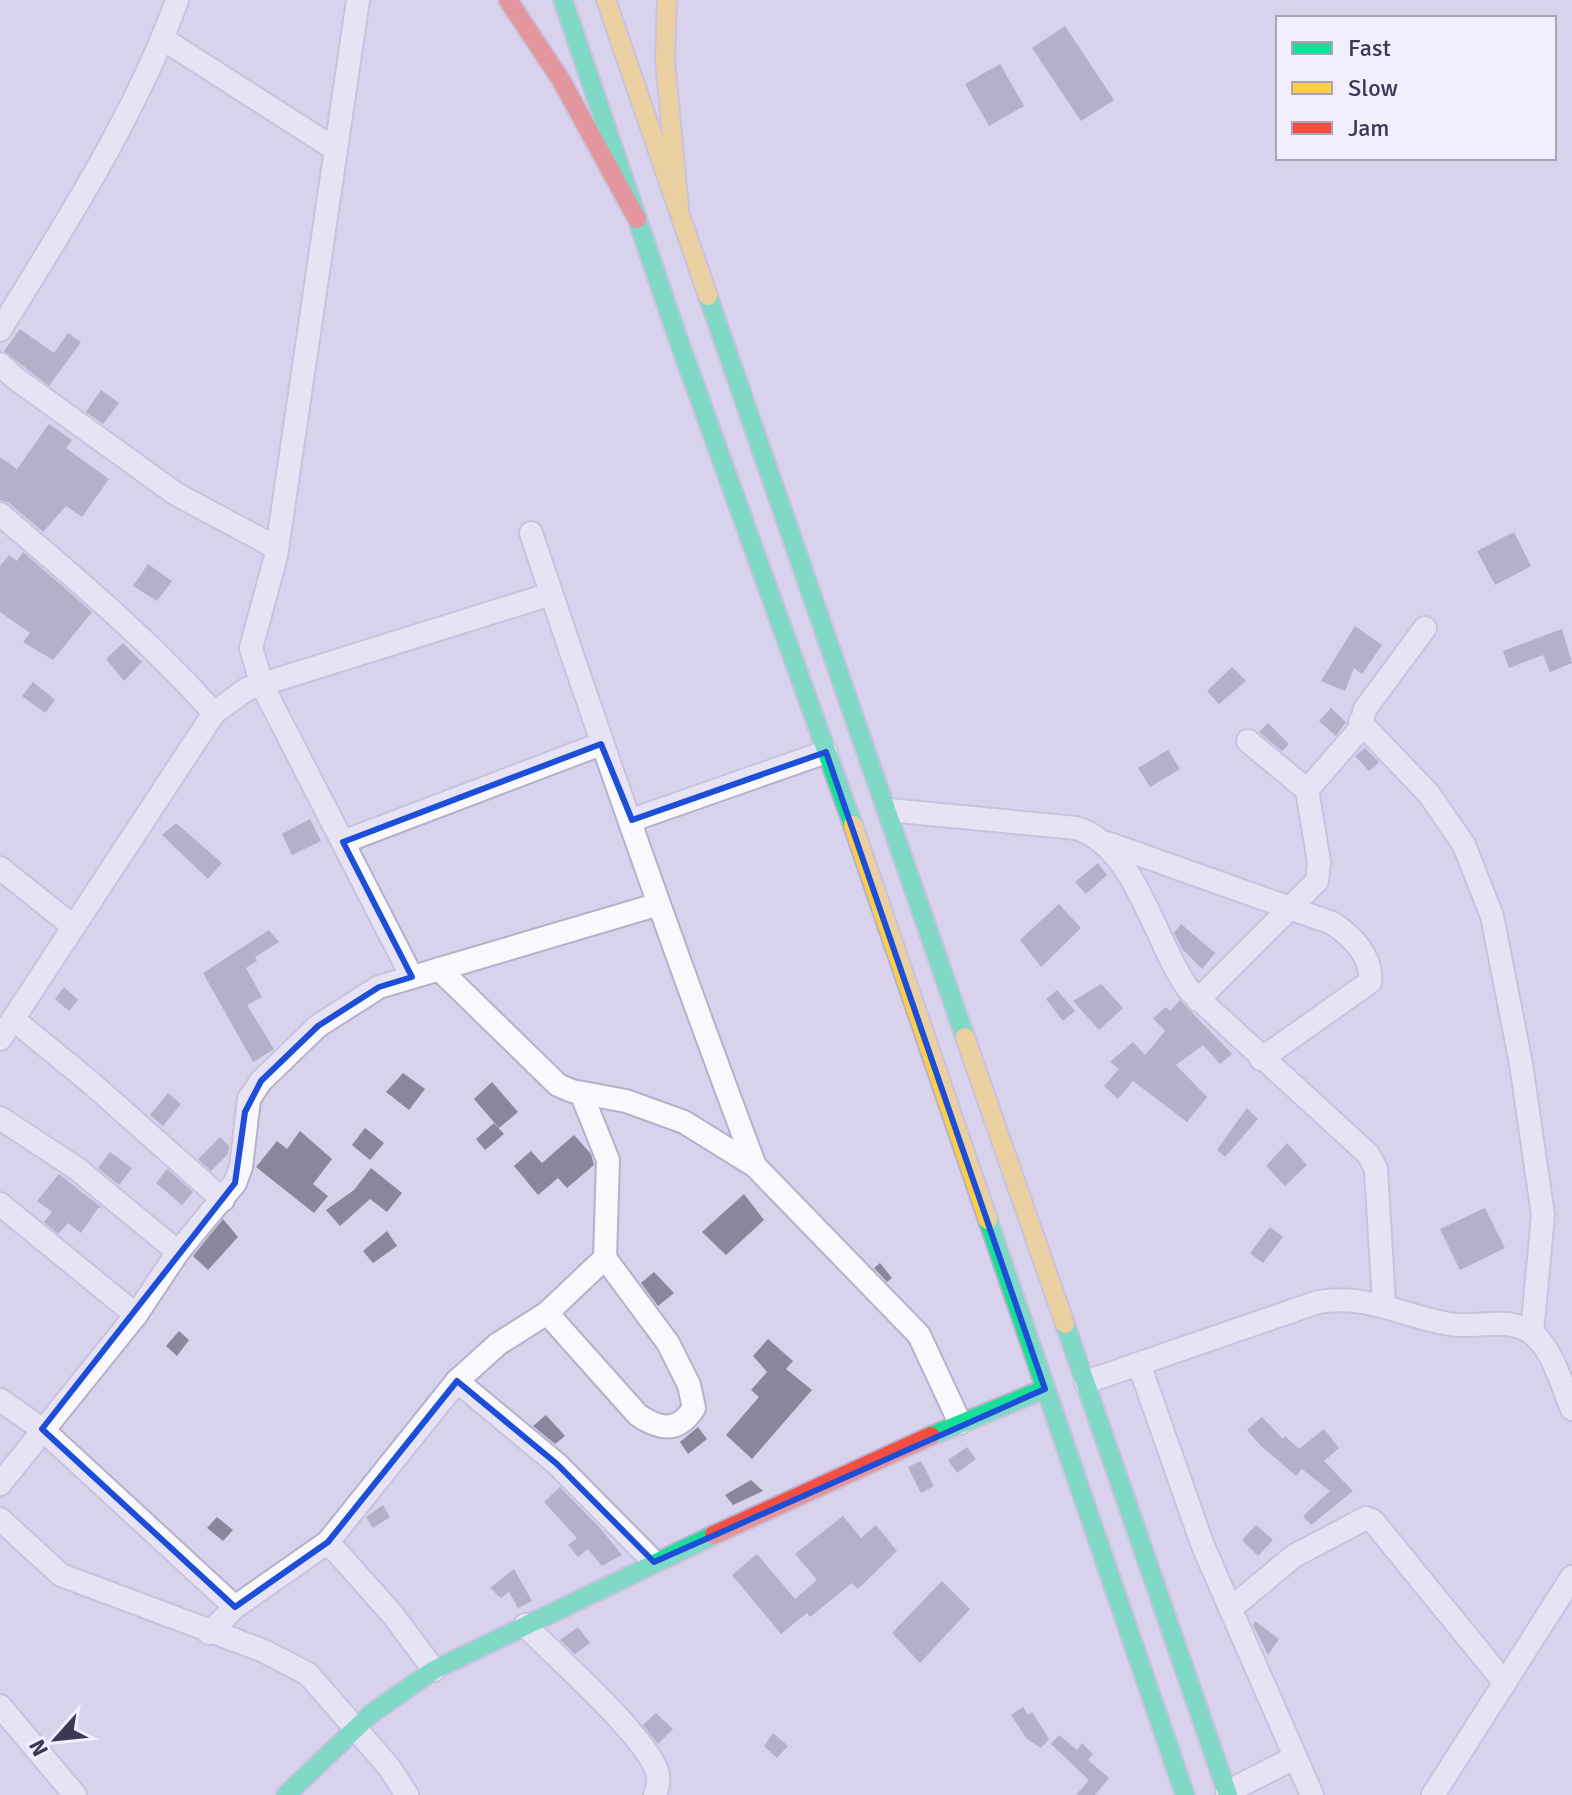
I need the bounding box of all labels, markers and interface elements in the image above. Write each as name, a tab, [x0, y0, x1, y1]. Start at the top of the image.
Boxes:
legend	[1276, 16, 1556, 160]
text: Fast	[1348, 33, 1391, 63]
text: Slow	[1348, 73, 1398, 103]
text: Jam	[1348, 113, 1389, 143]
north arrow	[16, 1699, 96, 1779]
text: N	[23, 1735, 54, 1761]

